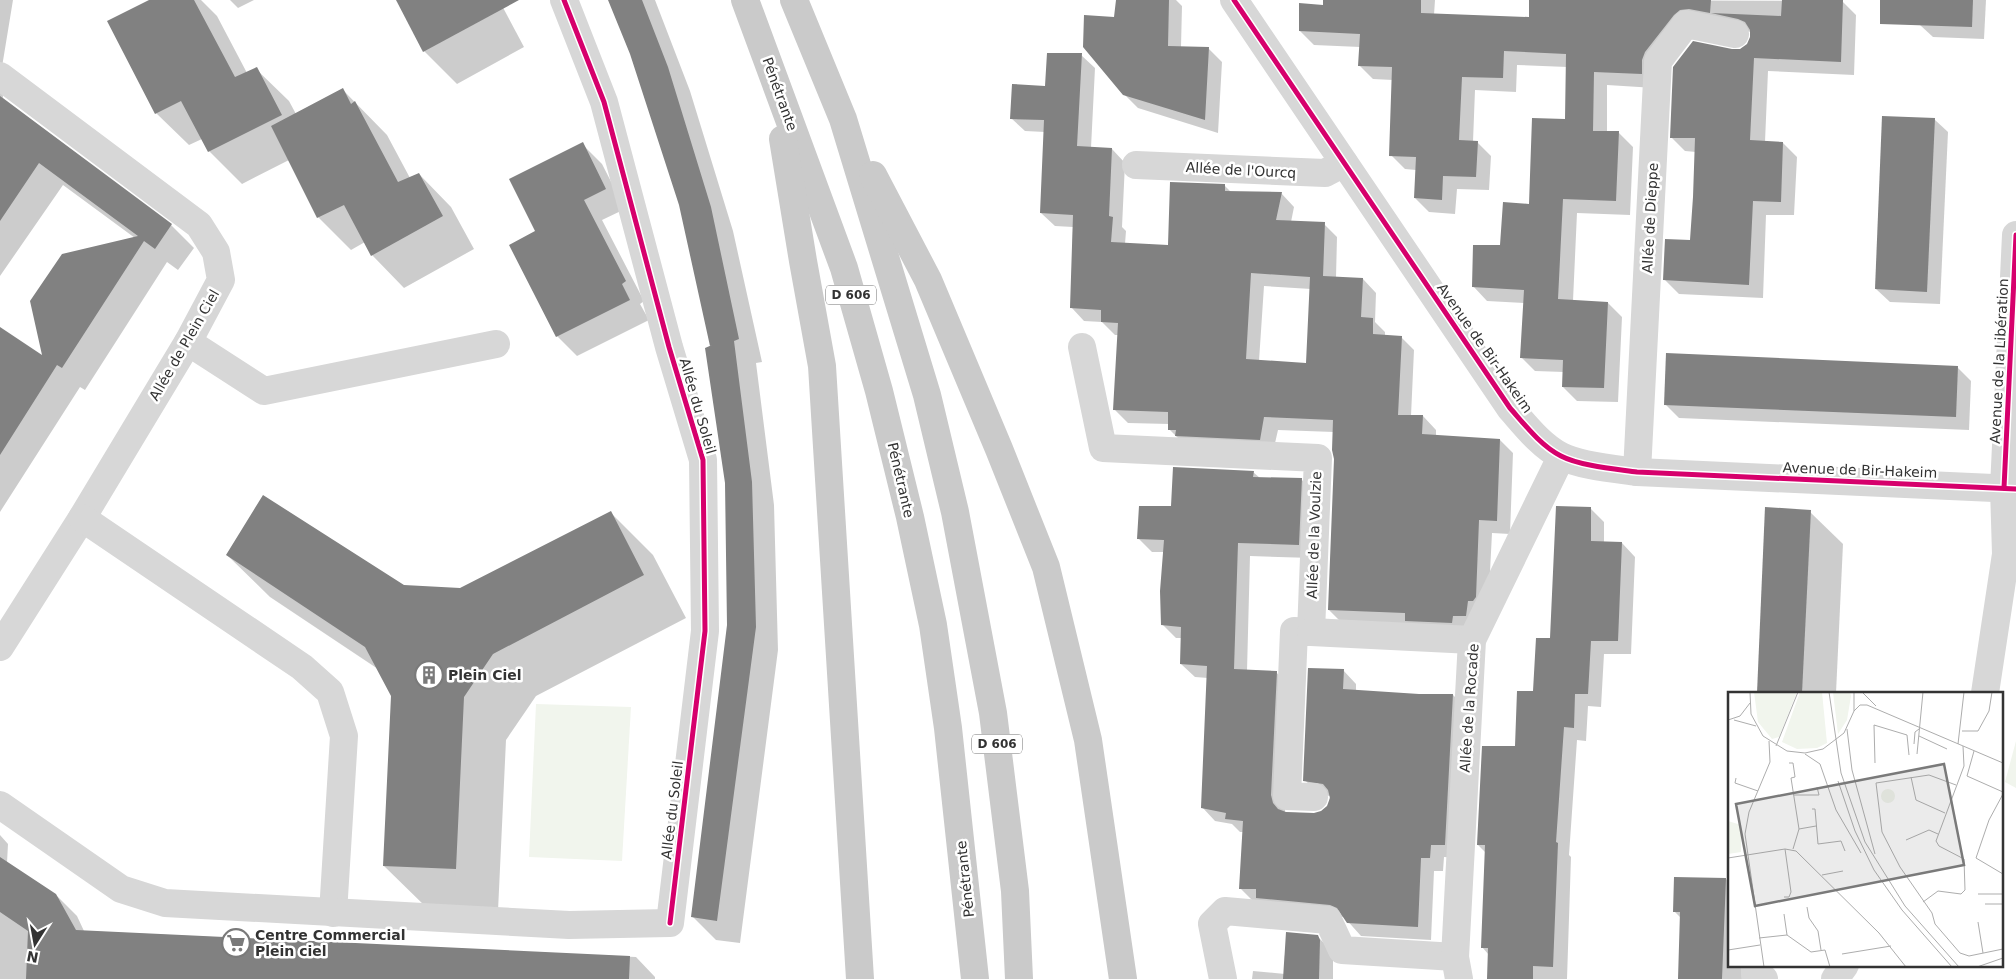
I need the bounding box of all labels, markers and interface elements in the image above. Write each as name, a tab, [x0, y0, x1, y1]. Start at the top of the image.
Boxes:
street label: Pénétrante	[759, 55, 801, 133]
street label: Allée de l'Ourcq	[1185, 159, 1297, 181]
street label: Allée de Dieppe	[1639, 162, 1661, 274]
street label: Avenue de la Libération	[1987, 278, 2011, 444]
street label: Avenue de Bir-Hakeim	[1434, 280, 1536, 416]
road number: D 606	[826, 286, 876, 304]
street label: Allée de Plein Ciel	[146, 287, 222, 403]
street label: Allée du Soleil	[677, 356, 719, 456]
street label: Pénétrante	[885, 441, 917, 519]
street label: Avenue de Bir-Hakeim	[1782, 459, 1938, 481]
street label: Allée de la Voulzie	[1304, 471, 1324, 599]
street label: Allée de la Rocade	[1457, 643, 1481, 773]
building icon: Plein Ciel	[414, 660, 444, 690]
place label: Plein Ciel	[448, 667, 522, 683]
inset map	[1728, 692, 2004, 966]
road number: D 606	[972, 734, 1022, 754]
street label: Allée du Soleil	[658, 760, 686, 860]
street label: Pénétrante	[953, 840, 977, 918]
north arrow	[10, 919, 60, 969]
place label: Centre Commercial Plein ciel	[255, 927, 406, 959]
supermarket icon: Centre Commercial Plein ciel	[221, 928, 251, 958]
text: N	[25, 948, 40, 966]

